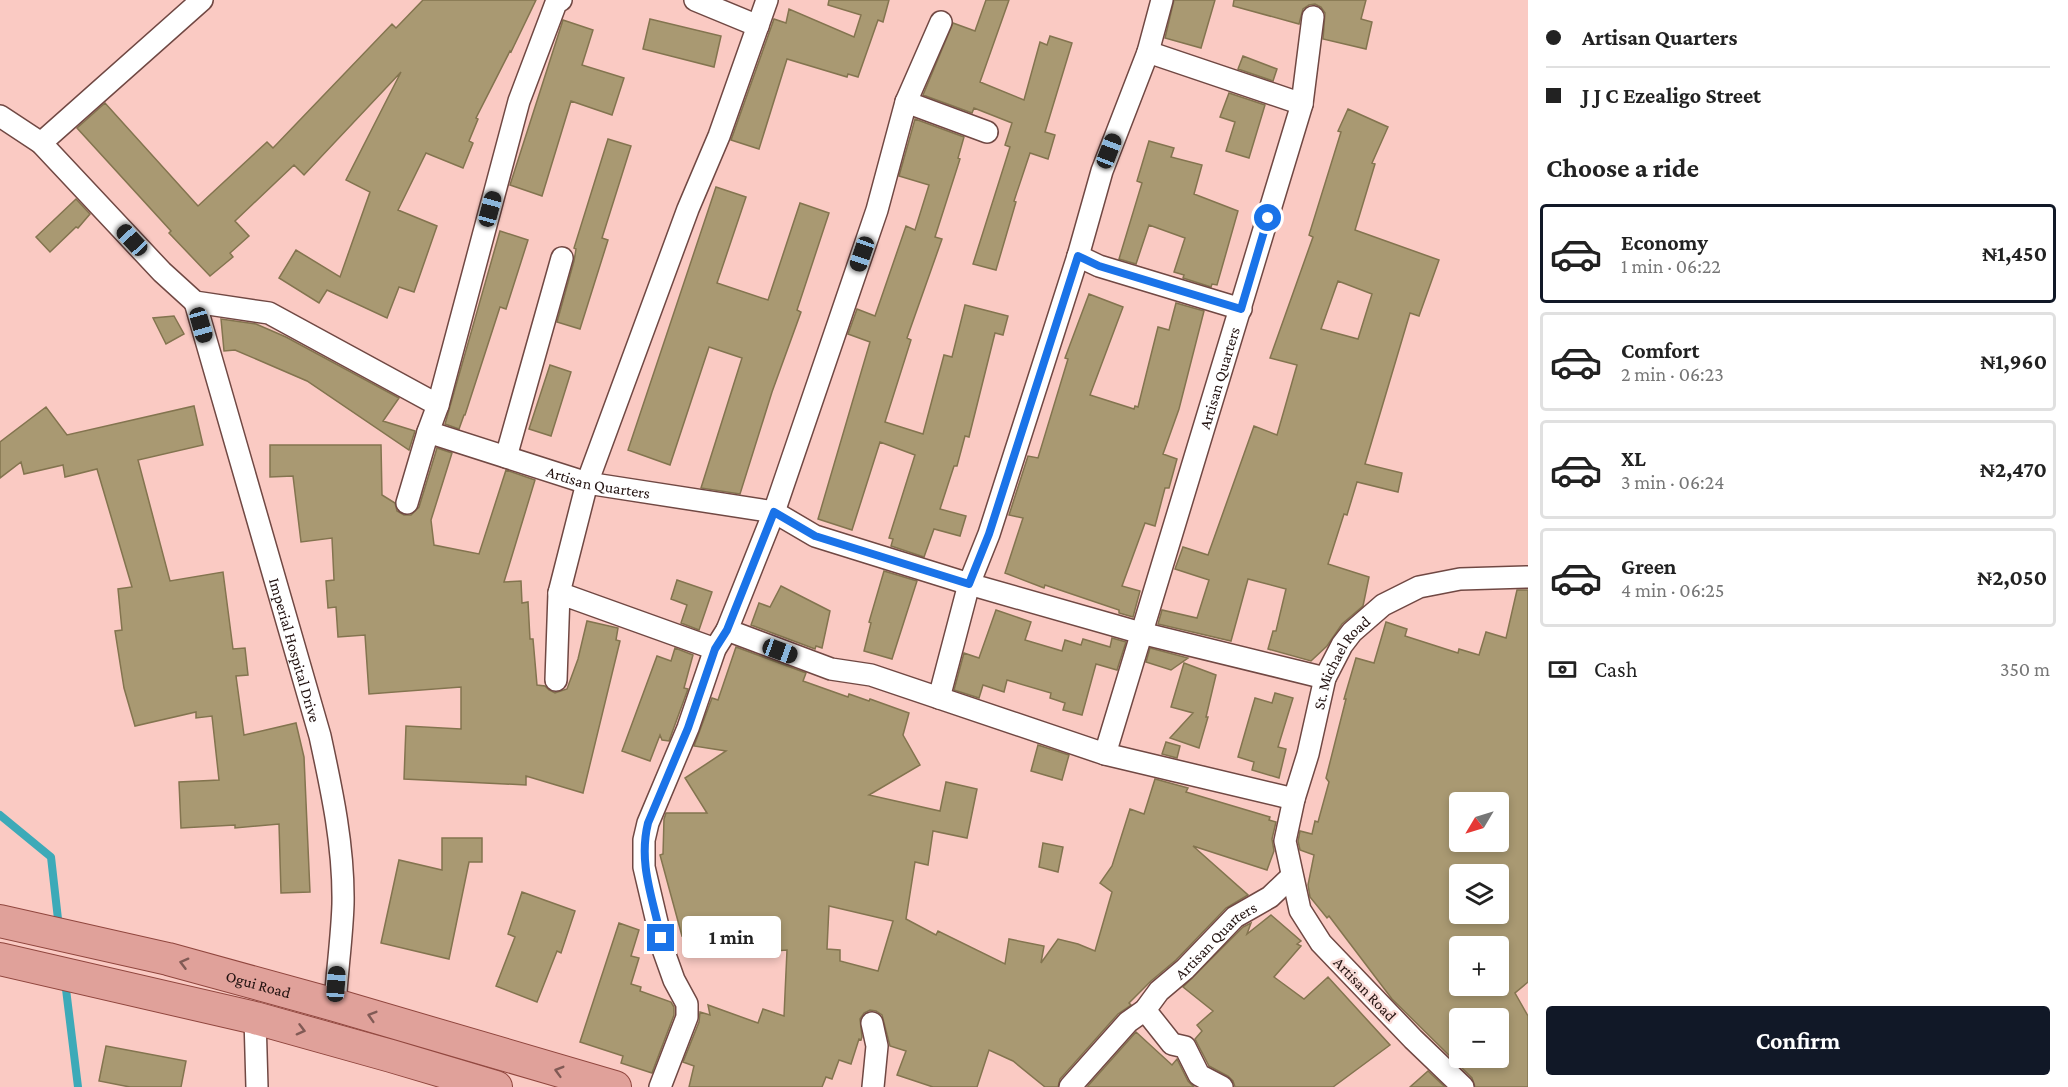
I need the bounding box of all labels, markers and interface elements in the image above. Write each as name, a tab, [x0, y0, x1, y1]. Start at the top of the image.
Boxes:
text: Artisan Quarters	[1582, 25, 1737, 50]
text: J J C Ezealigo Street	[1582, 83, 1761, 108]
car	[1094, 131, 1124, 171]
text: Choose a ride	[1546, 153, 1699, 183]
car	[477, 189, 503, 229]
route start	[1254, 204, 1281, 231]
car	[113, 221, 151, 259]
icon: car	[1549, 227, 1603, 281]
text: Economy	[1621, 230, 1708, 255]
car	[848, 234, 876, 274]
text: ₦1,450	[1982, 241, 2047, 266]
text: 1 min · 06:22	[1621, 255, 1721, 277]
car	[187, 305, 215, 345]
street label: Artisan Quarters	[1195, 325, 1242, 431]
icon: car	[1549, 335, 1603, 389]
text: Comfort	[1621, 338, 1699, 363]
text: ₦1,960	[1980, 349, 2047, 374]
text: 2 min · 06:23	[1621, 363, 1724, 385]
icon: car	[1549, 443, 1603, 497]
text: XL	[1621, 446, 1646, 471]
text: ₦2,470	[1980, 457, 2047, 482]
street label: Artisan Quarters	[544, 462, 652, 501]
text: 3 min · 06:24	[1621, 471, 1724, 493]
icon: car	[1549, 551, 1603, 605]
text: Green	[1621, 554, 1677, 579]
text: ₦2,050	[1977, 565, 2047, 590]
street label: Imperial Hospital Drive	[266, 576, 324, 724]
text: 4 min · 06:25	[1621, 579, 1724, 601]
street label: St. Michael Road	[1310, 612, 1374, 711]
car	[760, 636, 800, 666]
icon: cash	[1546, 653, 1579, 686]
text: Cash	[1594, 657, 1638, 682]
text: 350 m	[2000, 658, 2050, 680]
north arrow	[1449, 792, 1509, 852]
map controls	[1449, 792, 1509, 1068]
button: layers	[1449, 864, 1509, 924]
street label: Artisan Quarters	[1171, 898, 1259, 982]
callout: 1 min	[682, 917, 781, 959]
route end	[647, 924, 674, 951]
text: 1 min	[709, 926, 754, 948]
button: +	[1449, 936, 1509, 996]
street label: Artisan Road	[1330, 954, 1400, 1025]
one-way arrow	[179, 958, 189, 971]
car	[326, 965, 346, 1003]
street label: Ogui Road	[224, 967, 293, 1001]
button: Confirm	[1546, 1006, 2050, 1075]
button: −	[1449, 1008, 1509, 1068]
one-way arrow	[367, 1011, 378, 1023]
one-way arrow	[296, 1023, 306, 1036]
one-way arrow	[554, 1066, 565, 1078]

